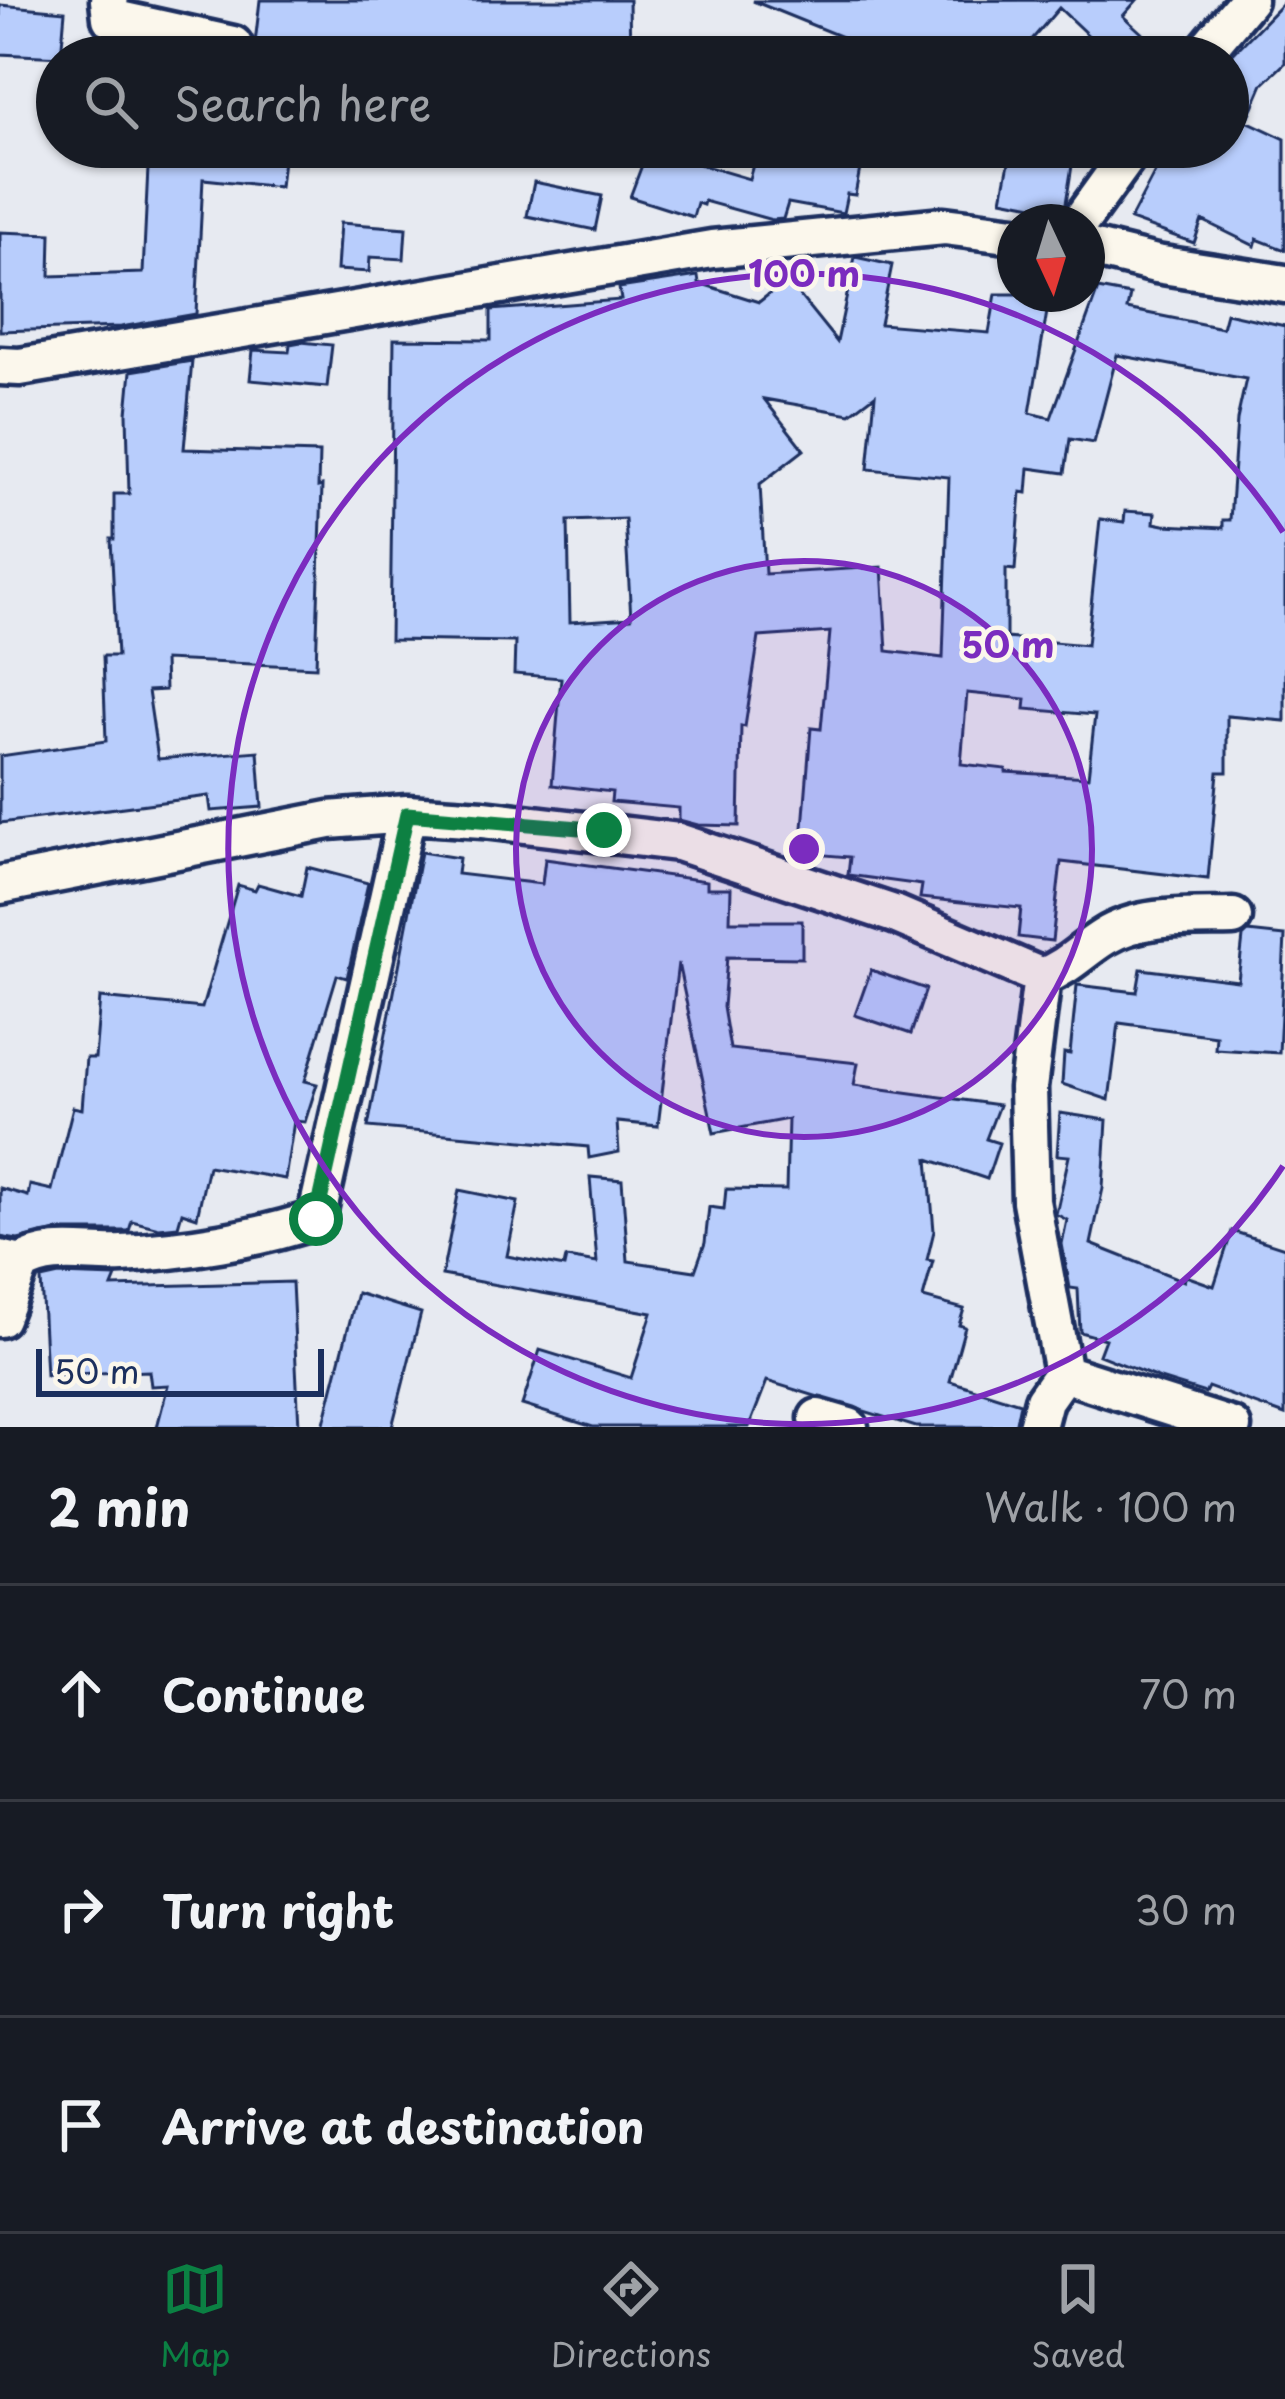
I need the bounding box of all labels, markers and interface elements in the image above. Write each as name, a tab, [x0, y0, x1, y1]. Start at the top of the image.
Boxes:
search box	[36, 36, 1249, 168]
text: Search here	[174, 68, 431, 136]
icon: search	[78, 69, 144, 135]
north arrow	[997, 204, 1105, 312]
text: 100 m	[748, 245, 860, 299]
text: 50 m	[961, 616, 1055, 670]
route end	[577, 803, 631, 857]
centre of rings	[783, 828, 825, 870]
route start	[289, 1192, 343, 1246]
scale bar	[36, 1343, 324, 1396]
text: 50 m	[54, 1345, 140, 1395]
text: 2 min	[48, 1467, 190, 1544]
text: Walk · 100 m	[984, 1476, 1237, 1535]
text: Continue	[162, 1659, 365, 1727]
icon: ahead	[48, 1660, 114, 1726]
text: 70 m	[1139, 1663, 1237, 1722]
text: Turn right	[162, 1875, 394, 1943]
icon: right	[48, 1876, 114, 1942]
text: 30 m	[1134, 1879, 1237, 1938]
text: Arrive at destination	[162, 2091, 645, 2159]
icon: arrive	[48, 2092, 114, 2158]
tab: Map	[160, 2256, 231, 2378]
tab: Directions	[551, 2256, 711, 2378]
tab: Saved	[1031, 2256, 1125, 2378]

